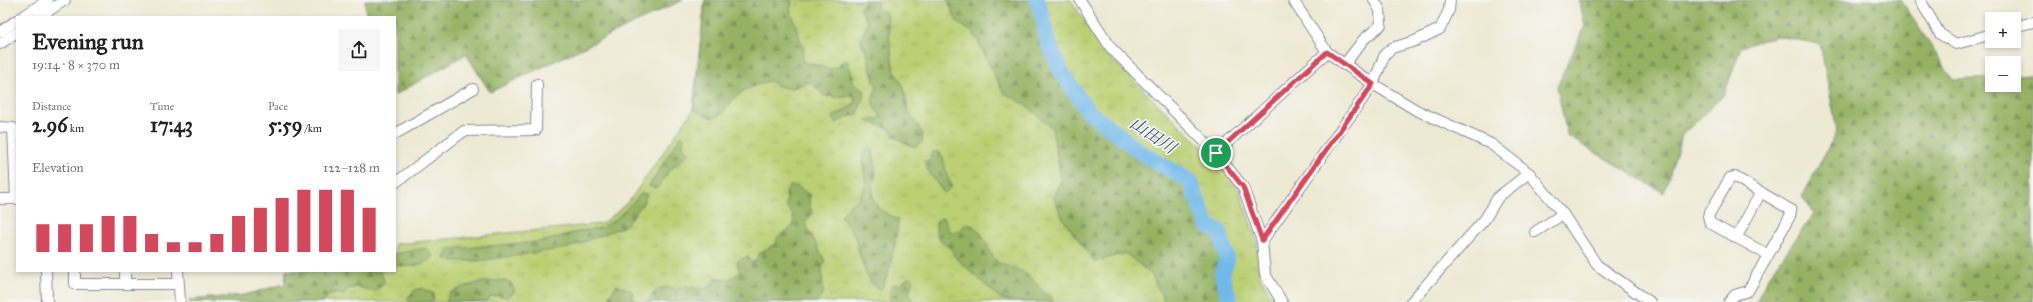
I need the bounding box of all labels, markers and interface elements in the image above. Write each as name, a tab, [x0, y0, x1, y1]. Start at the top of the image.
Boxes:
map controls	[1985, 12, 2021, 92]
button: +	[1985, 12, 2021, 48]
text: Evening run	[32, 28, 144, 55]
button: share	[338, 29, 380, 71]
button: −	[1985, 56, 2021, 92]
text: 19:14 · 8 × 370 m	[32, 57, 120, 73]
text: Distance	[32, 100, 71, 113]
text: Time	[150, 100, 174, 113]
text: Pace	[268, 100, 288, 113]
water label: 山田川	[1126, 112, 1181, 159]
text: 2.96	[32, 113, 67, 137]
text: 17:43	[150, 113, 193, 137]
text: 5:59	[268, 113, 302, 137]
text: km	[67, 122, 84, 135]
text: /km	[302, 122, 322, 135]
pin	[1199, 136, 1233, 170]
icon: arrive	[1205, 142, 1227, 164]
text: Elevation	[32, 160, 84, 176]
text: 122–128 m	[323, 160, 380, 176]

